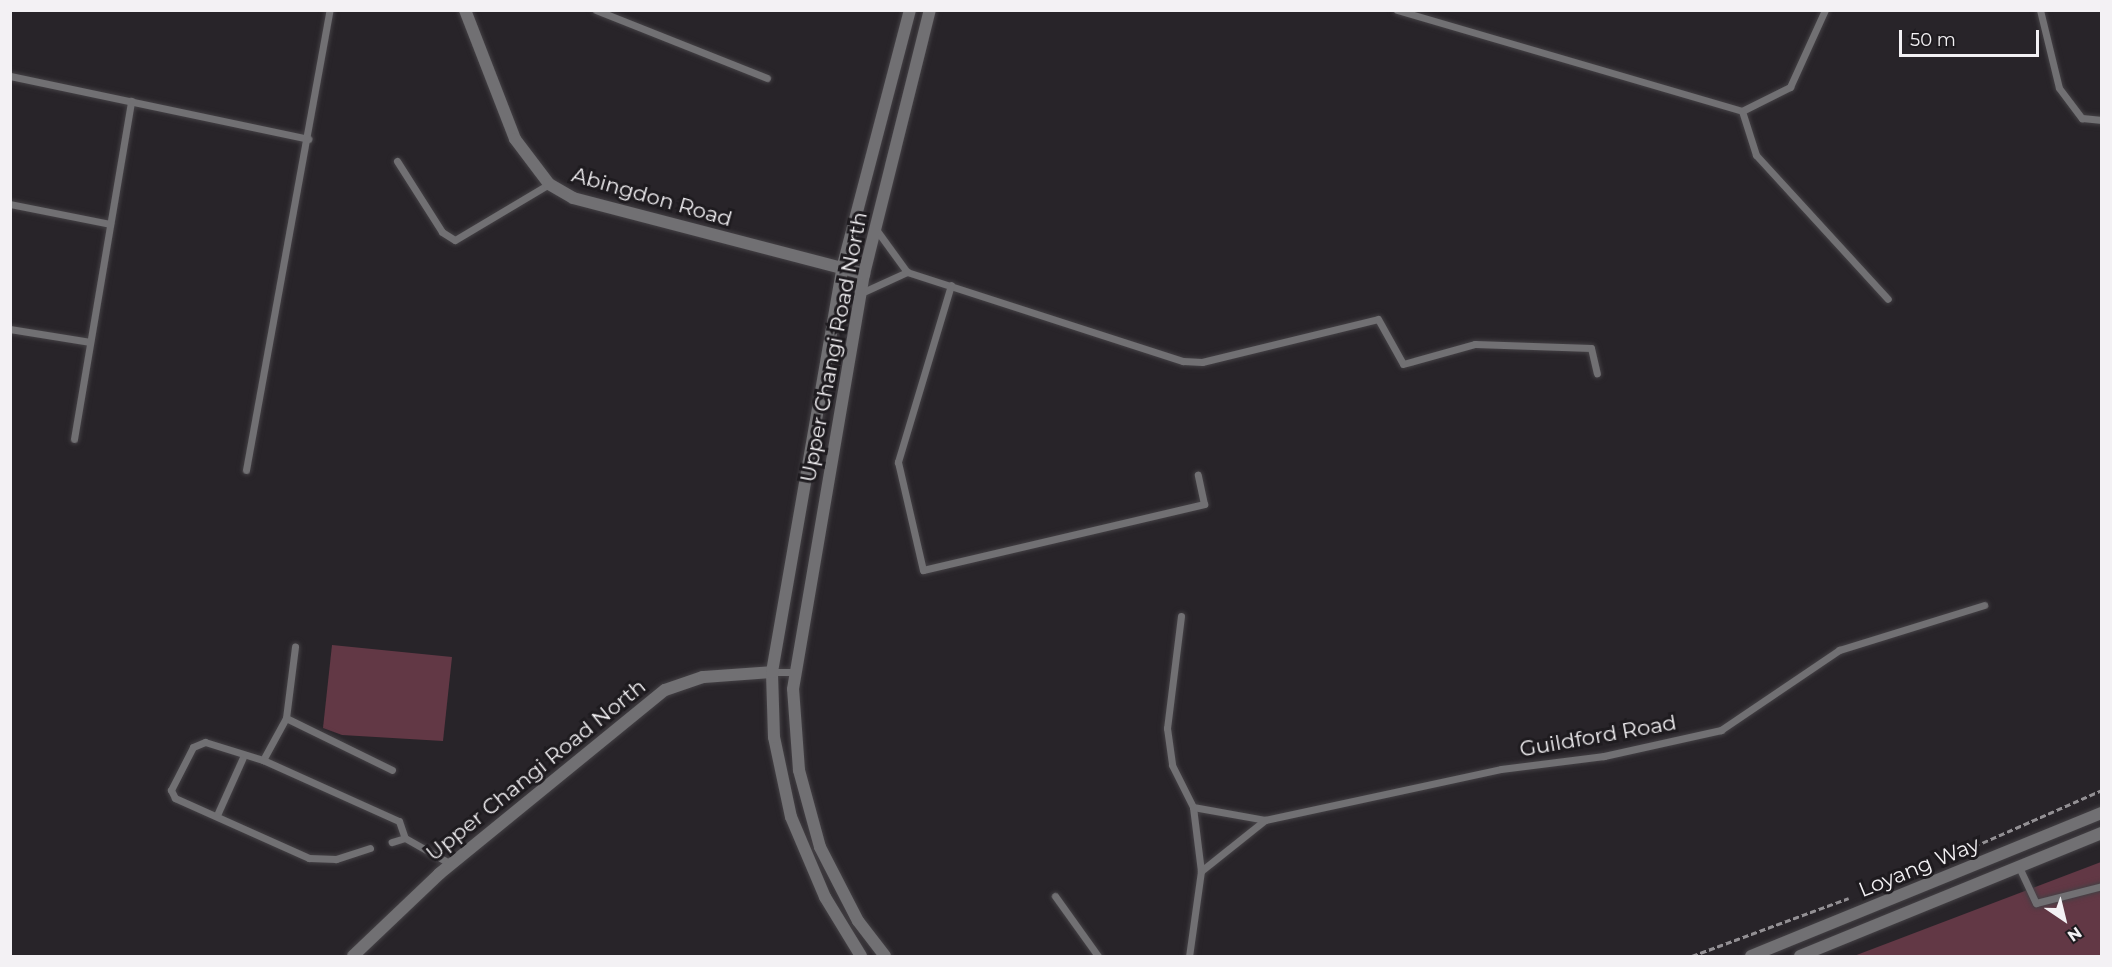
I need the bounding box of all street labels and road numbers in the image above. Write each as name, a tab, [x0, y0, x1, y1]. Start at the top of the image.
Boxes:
street label: Abingdon Road	[569, 162, 735, 232]
street label: Upper Changi Road North	[795, 210, 873, 484]
street label: Upper Changi Road North	[421, 674, 651, 866]
street label: Guildford Road	[1518, 710, 1678, 762]
street label: Loyang Way	[1855, 831, 1983, 903]

